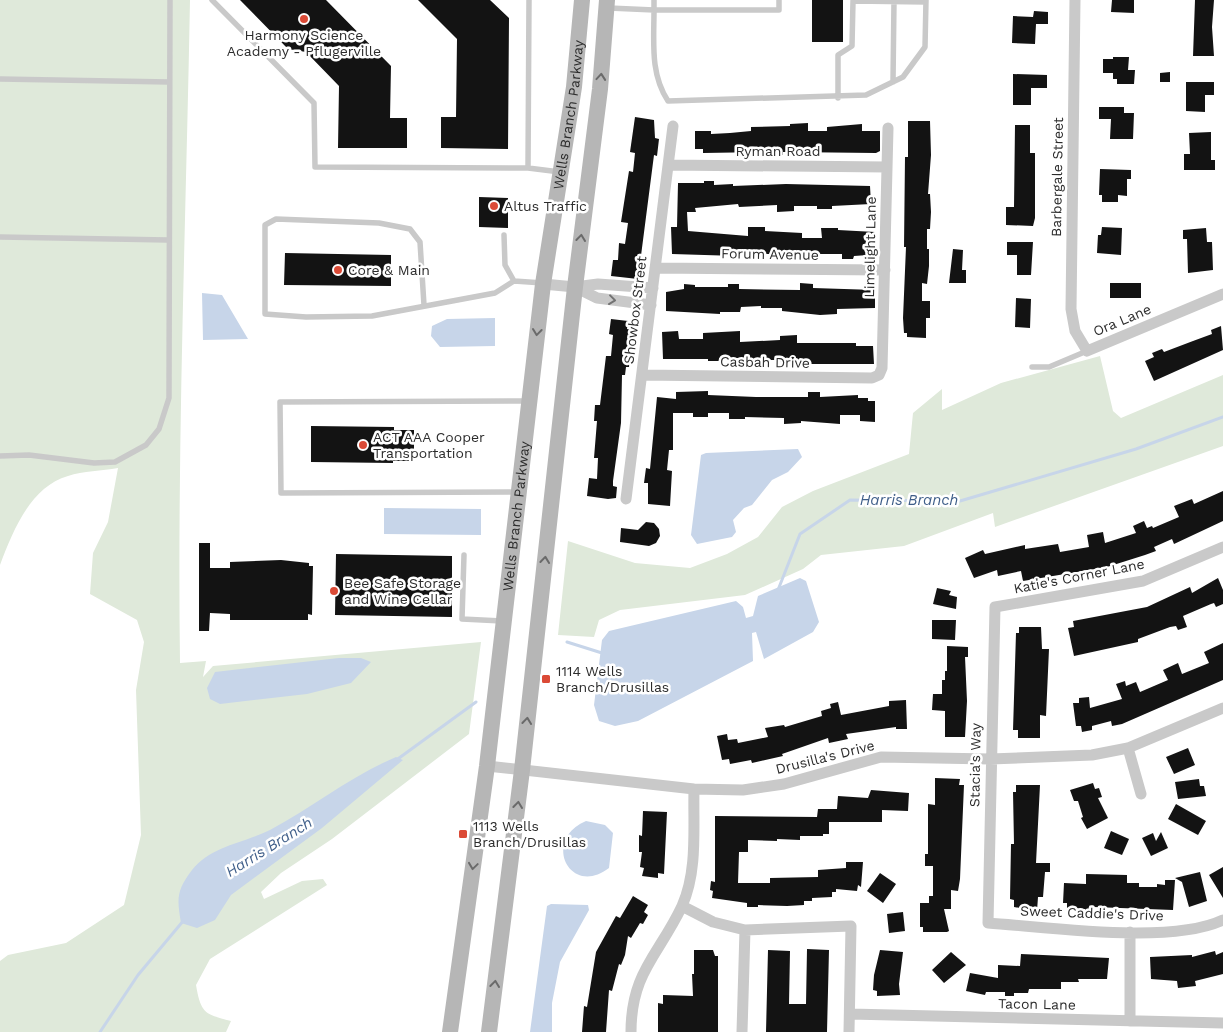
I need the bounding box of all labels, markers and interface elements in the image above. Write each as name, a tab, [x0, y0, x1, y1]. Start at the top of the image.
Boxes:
marker: Harmony Science Academy - Pflugerville	[298, 13, 310, 25]
place label: Harmony Science Academy - Pflugerville	[227, 27, 381, 59]
street label: Wells Branch Parkway	[550, 38, 586, 191]
one-way arrow	[595, 73, 606, 81]
street label: Barbergale Street	[1048, 117, 1066, 237]
street label: Ryman Road	[736, 143, 820, 159]
street label: Limelight Lane	[861, 196, 879, 298]
place label: Altus Traffic	[504, 198, 587, 214]
marker: Altus Traffic	[488, 200, 500, 212]
one-way arrow	[575, 234, 586, 242]
street label: Forum Avenue	[721, 245, 819, 263]
street label: Showbox Street	[620, 255, 650, 365]
place label: Core & Main	[348, 262, 430, 278]
marker: Core & Main	[332, 264, 344, 276]
one-way arrow	[608, 294, 616, 305]
street label: Ora Lane	[1091, 301, 1153, 339]
one-way arrow	[532, 328, 543, 336]
street label: Casbah Drive	[720, 353, 810, 371]
place label: ACT AAA Cooper Transportation	[373, 429, 485, 461]
marker: ACT AAA Cooper Transportation	[357, 439, 369, 451]
street label: Wells Branch Parkway	[499, 440, 533, 592]
water label: Harris Branch	[860, 491, 958, 509]
one-way arrow	[539, 555, 550, 563]
street label: Katie's Corner Lane	[1012, 555, 1146, 597]
place label: Bee Safe Storage and Wine Cellar	[344, 575, 461, 607]
marker: Bee Safe Storage and Wine Cellar	[328, 585, 340, 597]
place label: 1114 Wells Branch/Drusillas	[556, 663, 669, 695]
marker: 1114 Wells Branch/Drusillas	[540, 673, 552, 685]
one-way arrow	[521, 717, 532, 725]
street label: Stacia's Way	[966, 722, 984, 807]
street label: Drusilla's Drive	[774, 737, 876, 777]
one-way arrow	[512, 801, 523, 809]
water label: Harris Branch	[222, 813, 316, 881]
place label: 1113 Wells Branch/Drusillas	[473, 818, 586, 850]
marker: 1113 Wells Branch/Drusillas	[457, 828, 469, 840]
one-way arrow	[468, 863, 479, 871]
street label: Sweet Caddie's Drive	[1020, 902, 1164, 924]
one-way arrow	[489, 979, 500, 987]
street label: Tacon Lane	[998, 995, 1076, 1013]

